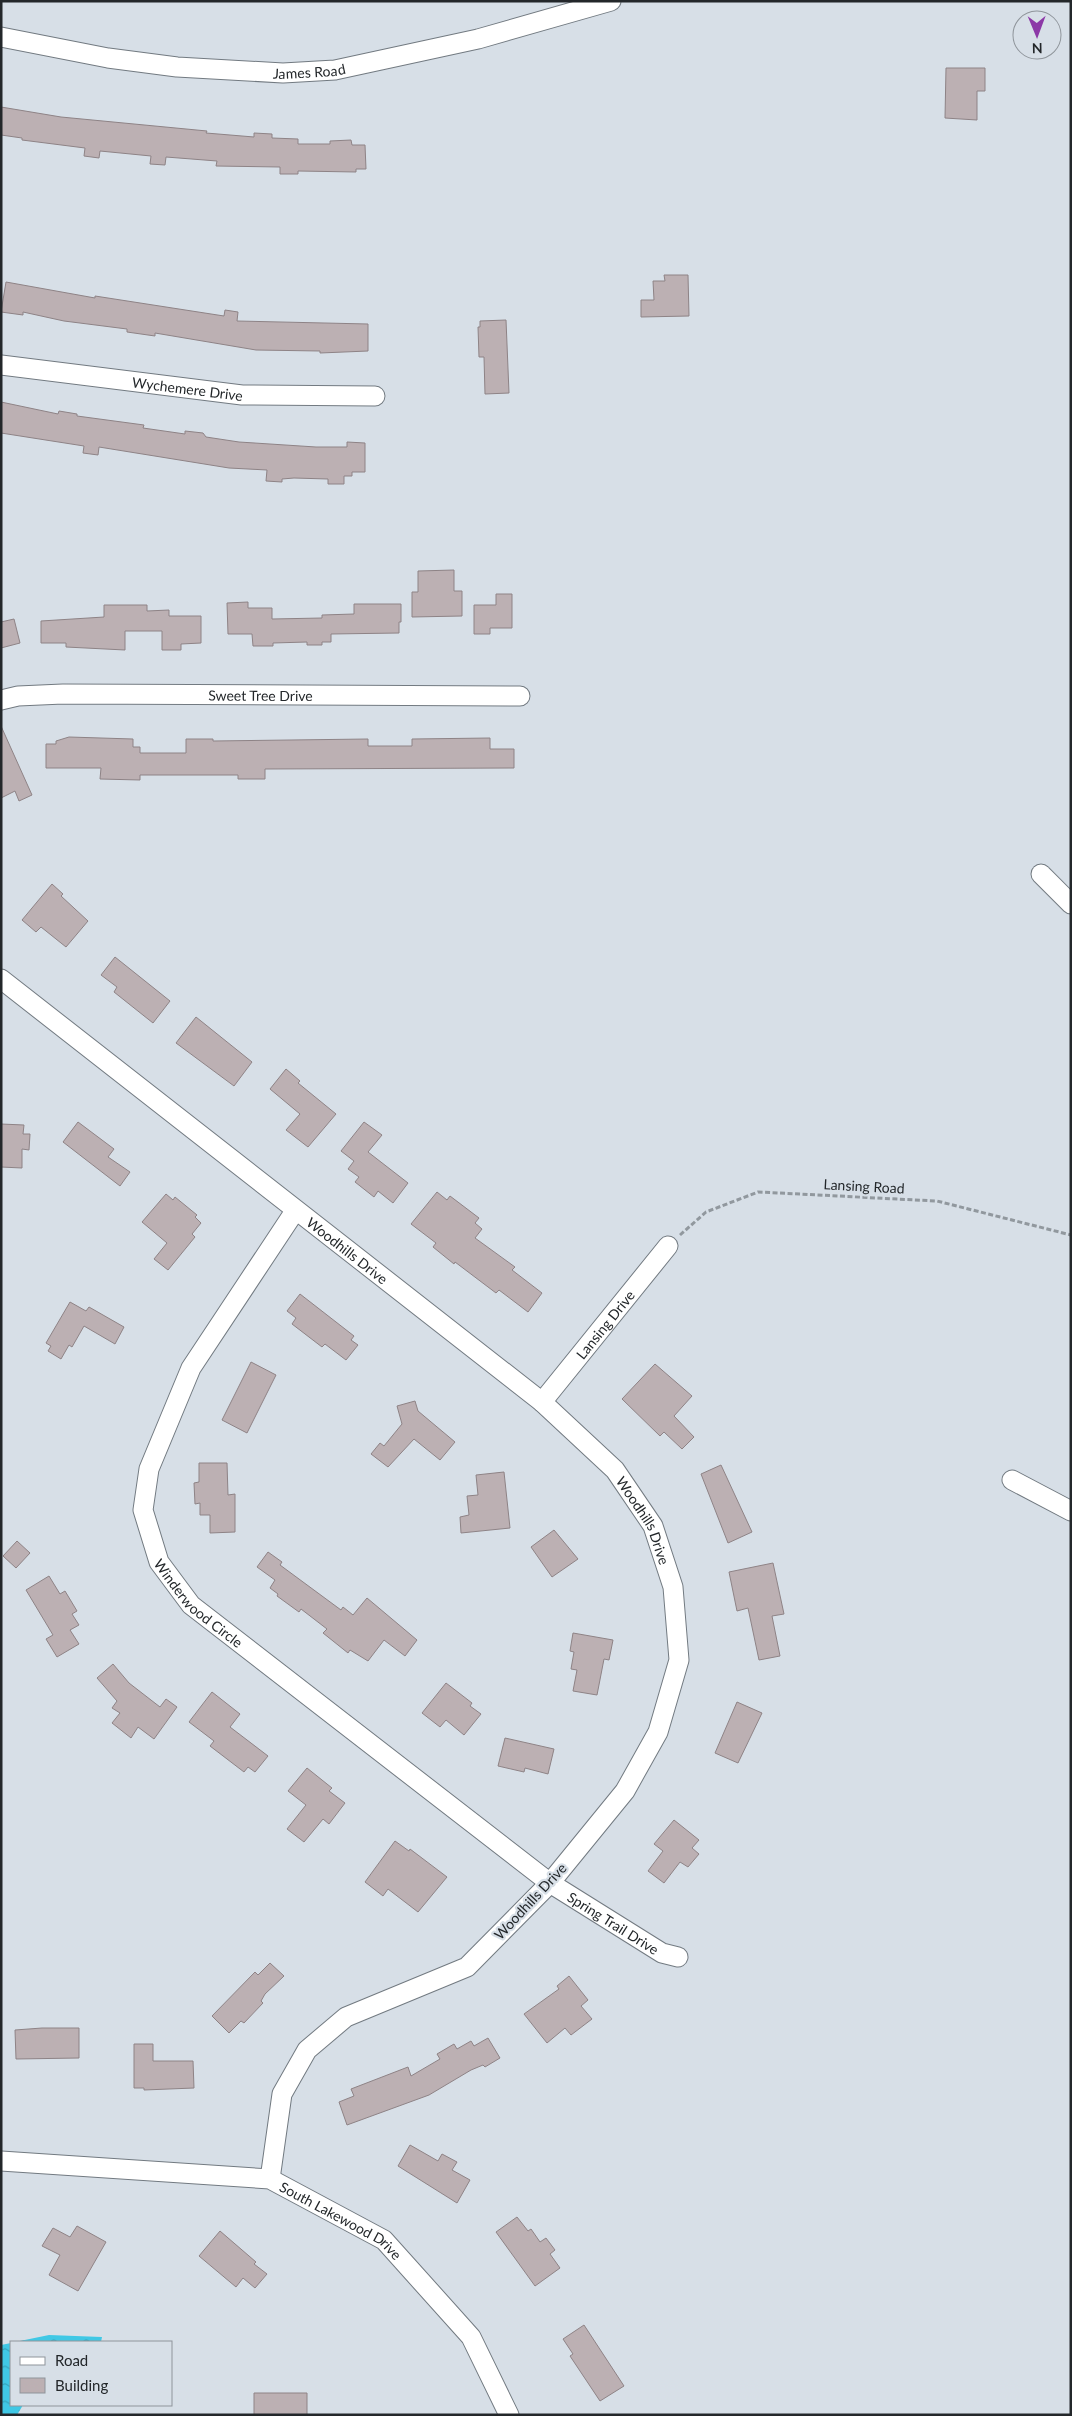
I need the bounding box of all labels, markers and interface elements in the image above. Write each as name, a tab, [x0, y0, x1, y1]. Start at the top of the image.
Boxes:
north arrow	[1012, 10, 1062, 60]
text: N	[1032, 40, 1043, 57]
street label: James Road	[273, 60, 347, 82]
street label: Wychemere Drive	[131, 373, 244, 404]
street label: Sweet Tree Drive	[208, 686, 313, 704]
street label: Lansing Road	[823, 1175, 905, 1197]
street label: Woodhills Drive	[304, 1213, 392, 1287]
street label: Lansing Drive	[572, 1286, 638, 1362]
street label: Woodhills Drive	[613, 1473, 674, 1567]
street label: Winderwood Circle	[151, 1555, 246, 1651]
street label: Woodhills Drive	[490, 1859, 570, 1943]
street label: Spring Trail Drive	[565, 1888, 662, 1958]
street label: South Lakewood Drive	[277, 2177, 406, 2263]
legend	[10, 2341, 172, 2406]
text: Road	[55, 2351, 88, 2369]
text: Building	[55, 2376, 108, 2394]

